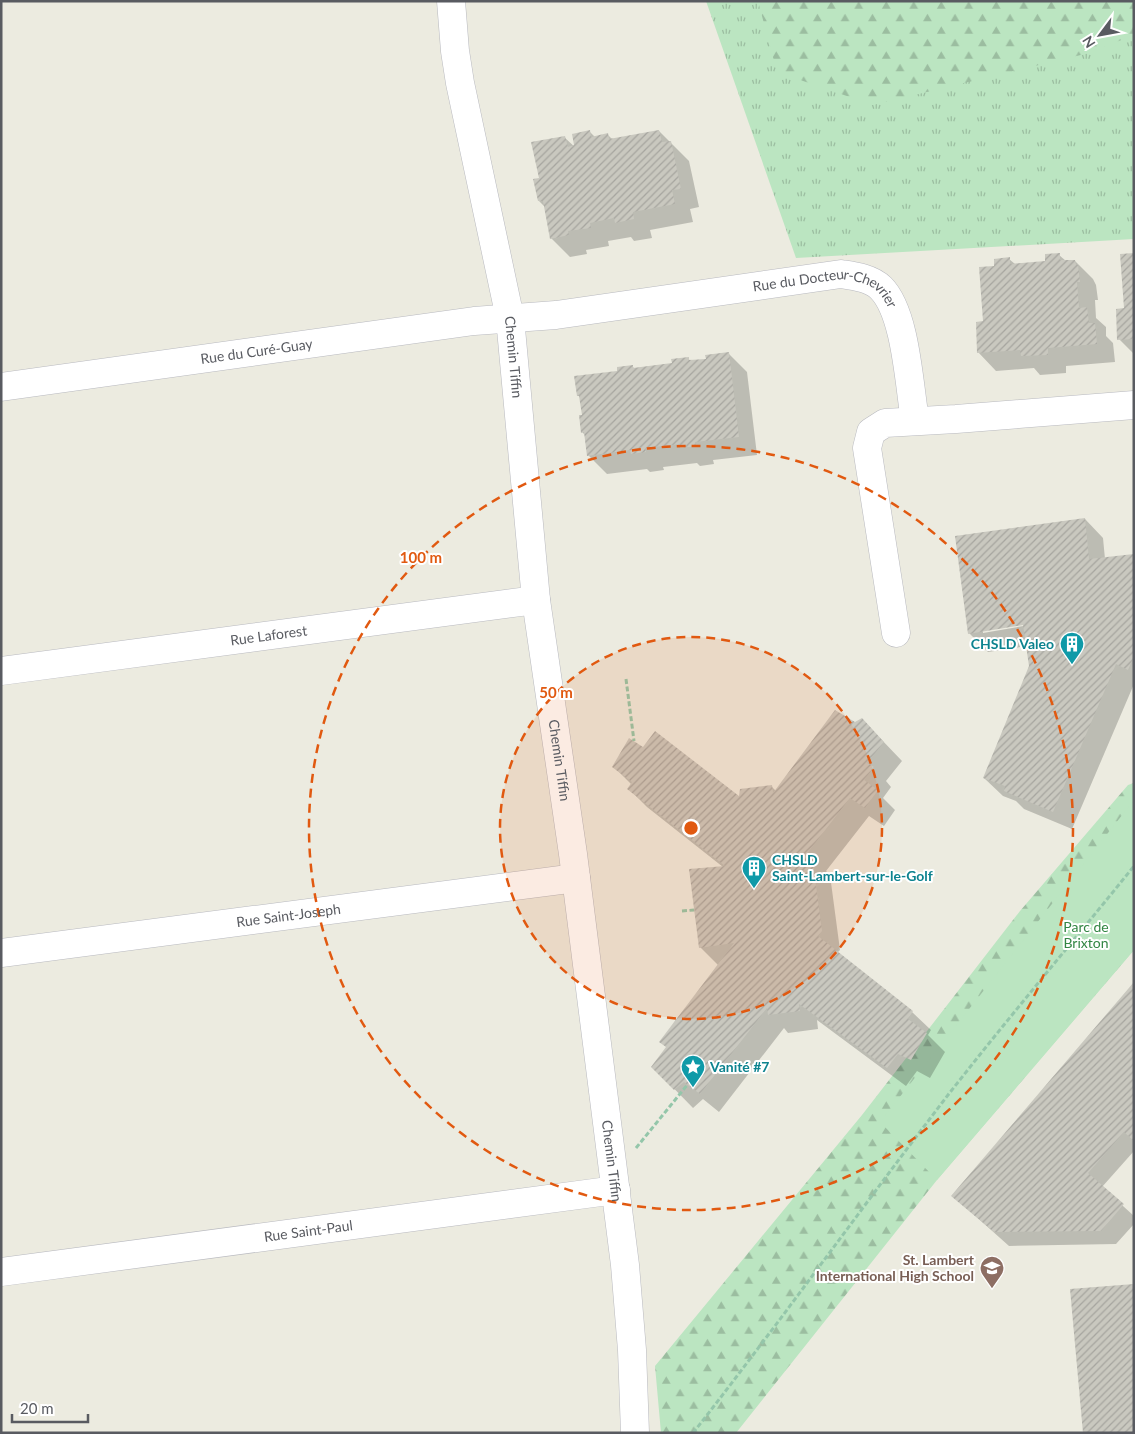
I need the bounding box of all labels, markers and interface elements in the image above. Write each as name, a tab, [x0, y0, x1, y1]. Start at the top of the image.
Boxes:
north arrow	[1075, 10, 1125, 60]
text: N	[1078, 33, 1099, 51]
street label: Rue du Docteur-Chevrier	[752, 265, 901, 310]
street label: Chemin Tiffin	[502, 315, 526, 399]
street label: Rue du Curé-Guay	[199, 335, 314, 367]
text: 100 m	[400, 548, 442, 566]
street label: Rue Laforest	[229, 621, 308, 648]
building icon: CHSLD Valeo	[1059, 631, 1085, 665]
place label: CHSLD Valeo	[971, 635, 1054, 652]
text: 50 m	[539, 683, 573, 701]
street label: Chemin Tiffin	[546, 718, 574, 802]
centre of rings	[682, 819, 700, 837]
place label: CHSLD Saint-Lambert-sur-le-Golf	[772, 851, 933, 884]
building icon: CHSLD Saint-Lambert-sur-le-Golf	[741, 855, 767, 889]
street label: Rue Saint-Joseph	[235, 900, 342, 930]
park label: Parc de Brixton	[1063, 918, 1109, 951]
place icon: Vanité #7	[680, 1054, 706, 1088]
place label: Vanité #7	[709, 1058, 770, 1075]
street label: Chemin Tiffin	[599, 1119, 626, 1203]
street label: Rue Saint-Paul	[263, 1216, 354, 1245]
place label: St. Lambert International High School	[816, 1251, 975, 1284]
school or university icon: St. Lambert International High School	[979, 1255, 1005, 1289]
scale bar	[12, 1392, 89, 1424]
text: 20 m	[20, 1399, 54, 1417]

